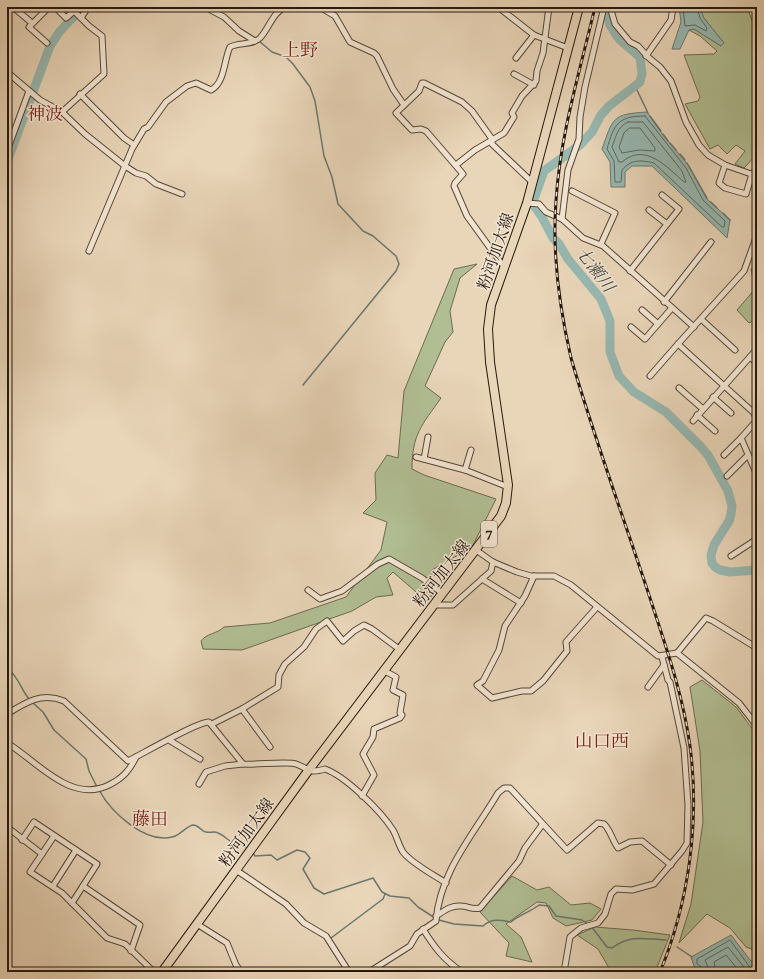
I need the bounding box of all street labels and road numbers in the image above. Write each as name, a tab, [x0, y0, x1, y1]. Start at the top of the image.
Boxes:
street label: 粉河加太線	[471, 209, 519, 293]
road number: 7	[481, 521, 497, 547]
street label: 粉河加太線	[407, 534, 475, 612]
street label: 粉河加太線	[213, 793, 279, 871]

